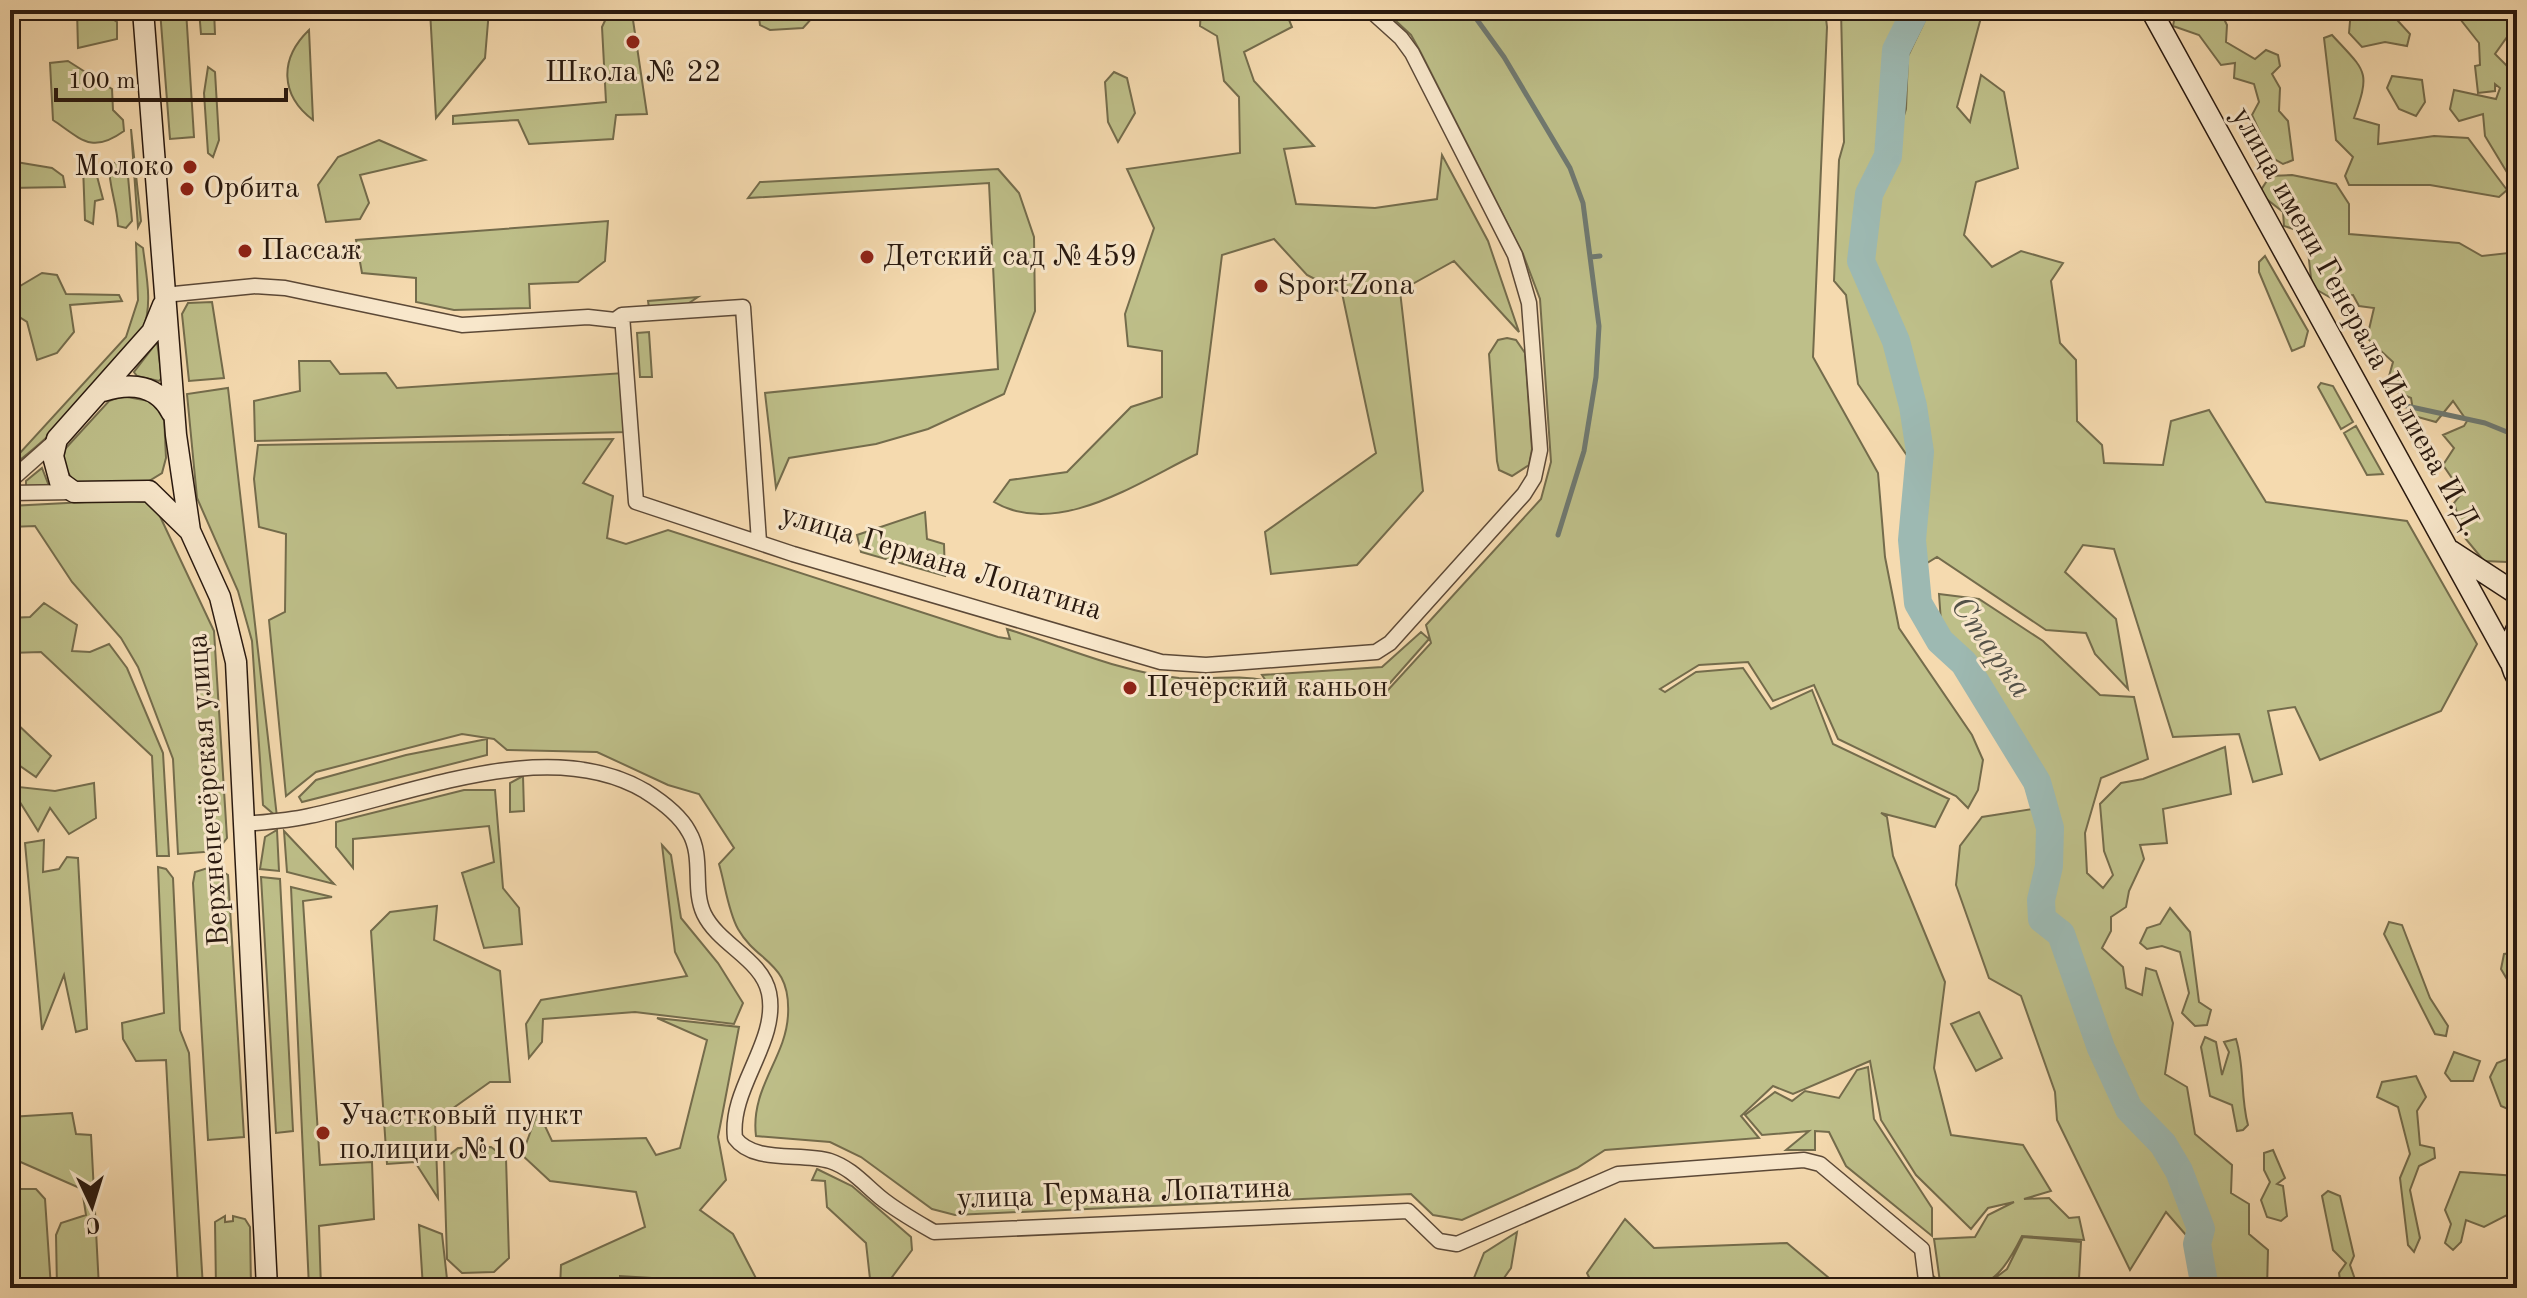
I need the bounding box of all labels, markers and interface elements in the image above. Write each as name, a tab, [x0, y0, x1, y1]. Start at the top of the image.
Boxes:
marker: Школа № 22	[624, 33, 642, 51]
scale bar	[56, 52, 286, 102]
place label: Школа № 22	[545, 58, 721, 88]
text: 100 m	[68, 70, 136, 94]
street label: улица имени Генерала Ивлиева И.Д.	[2225, 102, 2487, 542]
place label: Молоко	[74, 152, 174, 182]
marker: Молоко	[181, 158, 199, 176]
place label: Орбита	[203, 174, 300, 204]
marker: Орбита	[178, 180, 196, 198]
place label: Пассаж	[261, 236, 362, 266]
marker: Пассаж	[236, 242, 254, 260]
place label: Детский сад №459	[883, 242, 1137, 272]
marker: Детский сад №459	[858, 248, 876, 266]
place label: SportZona	[1277, 271, 1414, 301]
marker: SportZona	[1252, 277, 1270, 295]
street label: улица Германа Лопатина	[777, 500, 1106, 626]
water label: Старка	[1944, 591, 2036, 705]
street label: Верхнепечёрская улица	[183, 632, 235, 947]
place label: Печёрский каньон	[1146, 673, 1388, 703]
marker: Печёрский каньон	[1121, 679, 1139, 697]
place label: Участковый пункт полиции №10	[339, 1101, 583, 1165]
marker: Участковый пункт полиции №10	[314, 1124, 332, 1142]
north arrow	[52, 1166, 132, 1246]
street label: улица Германа Лопатина	[956, 1173, 1292, 1215]
text: С	[85, 1212, 101, 1235]

